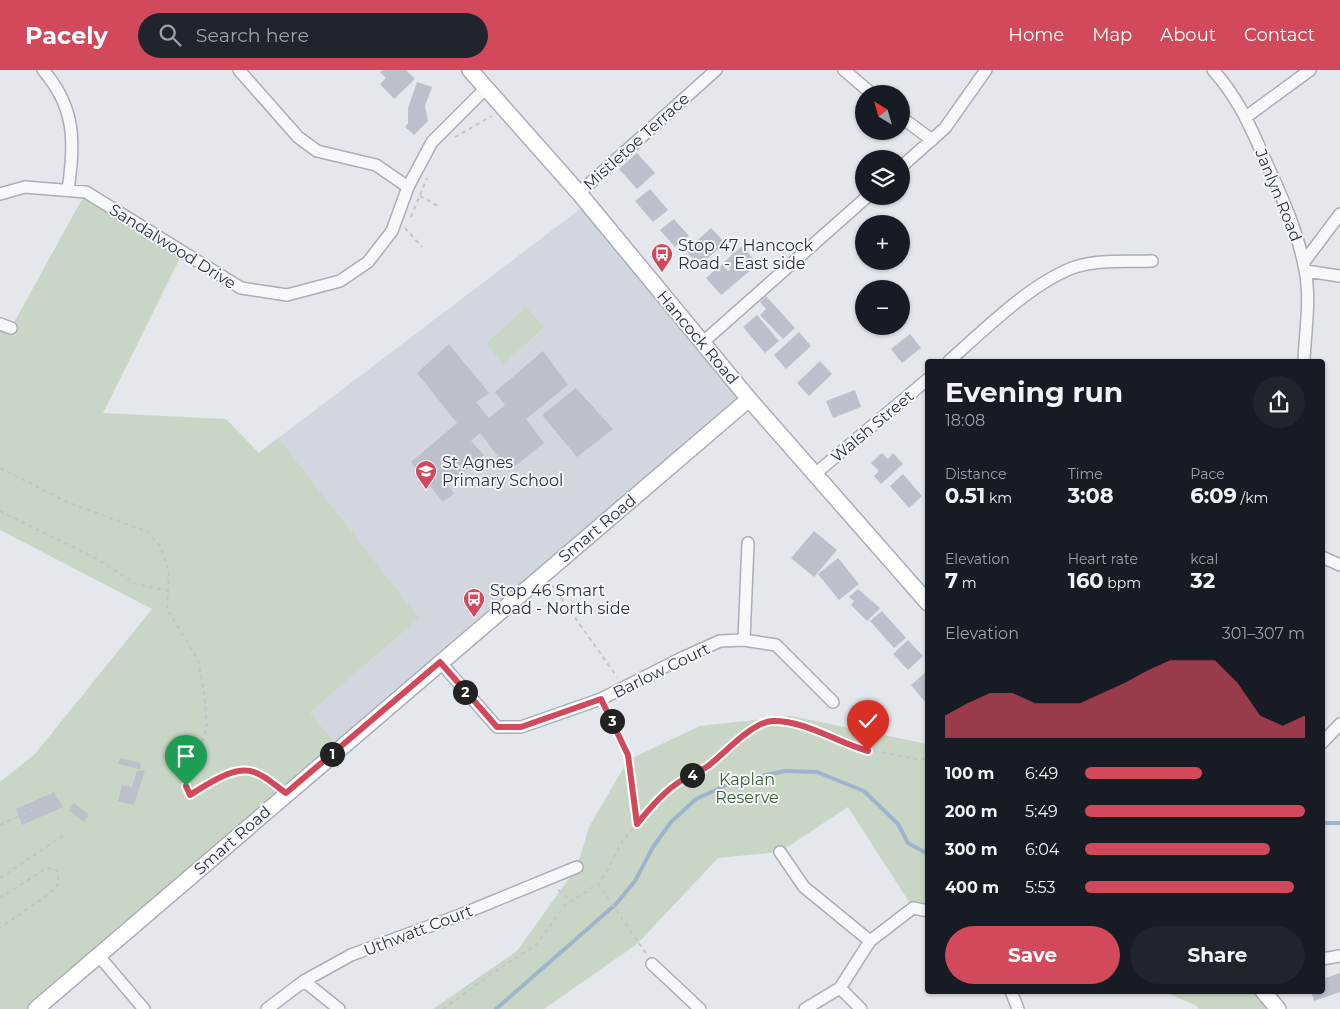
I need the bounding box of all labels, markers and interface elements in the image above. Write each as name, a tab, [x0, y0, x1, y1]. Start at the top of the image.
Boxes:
search box	[138, 13, 488, 58]
text: Pacely	[25, 21, 108, 50]
icon: search	[156, 21, 184, 49]
text: Search here	[196, 24, 309, 47]
text: Home	[1008, 24, 1064, 46]
text: Map	[1092, 24, 1132, 46]
text: About	[1160, 24, 1216, 46]
text: Contact	[1244, 24, 1315, 46]
north arrow	[855, 85, 910, 140]
map controls	[855, 85, 910, 335]
street label: Mistletoe Terrace	[579, 89, 693, 194]
street label: Janlyn Road	[1251, 145, 1306, 244]
button: layers	[855, 150, 910, 205]
street label: Sandalwood Drive	[106, 200, 239, 293]
button: +	[855, 215, 910, 270]
place label: Stop 47 Hancock Road - East side	[678, 236, 814, 273]
bus stop icon: Stop 47 Hancock Road - East side	[650, 242, 674, 273]
button: −	[855, 280, 910, 335]
street label: Hancock Road	[653, 287, 742, 388]
text: Evening run	[945, 375, 1123, 409]
button: share	[1253, 376, 1305, 428]
street label: Walsh Street	[827, 386, 918, 466]
text: 18:08	[945, 411, 985, 430]
place label: St Agnes Primary School	[442, 453, 563, 490]
school or university icon: St Agnes Primary School	[414, 459, 438, 490]
text: Distance	[945, 465, 1007, 483]
text: Time	[1068, 465, 1103, 483]
text: Pace	[1190, 465, 1225, 483]
text: 0.51	[945, 483, 985, 508]
text: 3:08	[1068, 483, 1114, 508]
text: 6:09	[1190, 483, 1237, 508]
text: km	[985, 489, 1012, 507]
text: /km	[1237, 489, 1268, 507]
street label: Smart Road	[555, 490, 640, 566]
text: Elevation	[945, 550, 1010, 568]
text: Heart rate	[1068, 550, 1138, 568]
text: kcal	[1190, 550, 1218, 568]
text: 7	[945, 568, 958, 593]
text: 160	[1068, 568, 1104, 593]
text: 32	[1190, 568, 1215, 593]
text: m	[958, 574, 977, 592]
text: bpm	[1104, 574, 1141, 592]
place label: Stop 46 Smart Road - North side	[490, 581, 630, 618]
bus stop icon: Stop 46 Smart Road - North side	[462, 587, 486, 618]
text: Elevation	[945, 624, 1019, 643]
text: 301–307 m	[1222, 624, 1305, 643]
street label: Barlow Court	[610, 639, 713, 702]
pin: 2	[452, 680, 478, 704]
text: 2	[461, 683, 470, 701]
pin	[847, 700, 889, 751]
icon: check	[854, 707, 882, 735]
pin: 3	[600, 708, 624, 734]
text: 3	[608, 712, 617, 730]
pin	[165, 735, 207, 786]
icon: arrive	[172, 742, 200, 770]
pin: 1	[320, 742, 344, 766]
text: 1	[330, 745, 335, 763]
pin: 4	[680, 762, 704, 788]
text: 100 m	[945, 764, 994, 783]
text: 6:49	[1025, 764, 1058, 783]
text: 4	[688, 766, 697, 784]
park label: Kaplan Reserve	[715, 770, 779, 807]
street label: Smart Road	[190, 802, 275, 879]
text: 200 m	[945, 802, 997, 821]
text: 5:49	[1025, 802, 1058, 821]
text: 300 m	[945, 840, 998, 859]
text: 6:04	[1025, 840, 1059, 859]
text: 400 m	[945, 878, 999, 897]
text: 5:53	[1025, 878, 1055, 897]
street label: Uthwatt Court	[361, 901, 476, 960]
button: Save	[945, 926, 1120, 984]
button: Share	[1130, 926, 1305, 984]

